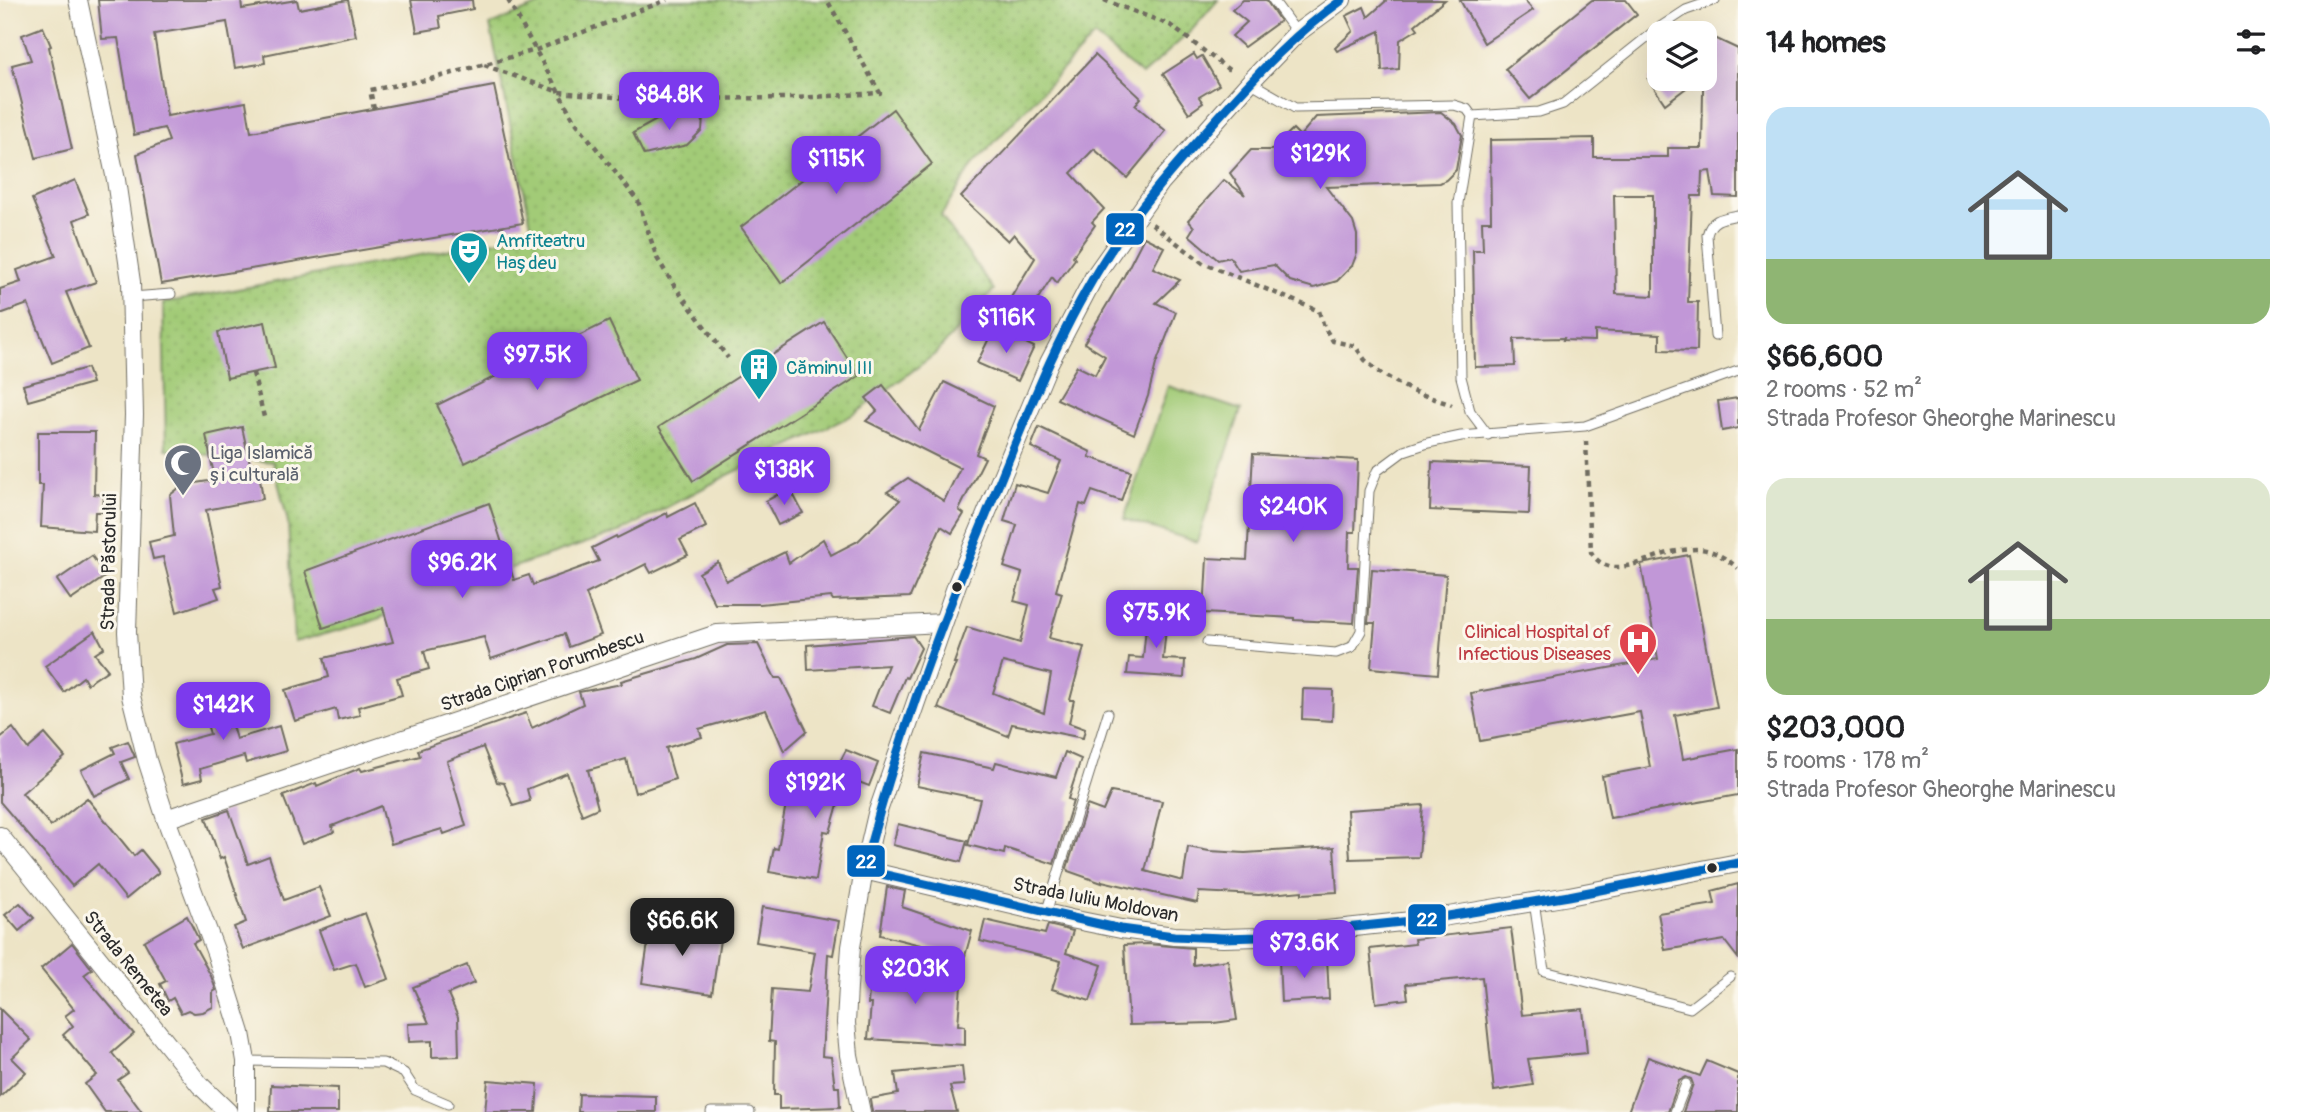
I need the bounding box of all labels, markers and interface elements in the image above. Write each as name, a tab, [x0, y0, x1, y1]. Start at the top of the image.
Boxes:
map controls	[1647, 21, 1717, 91]
button: layers	[1647, 21, 1717, 91]
icon: filters	[2232, 23, 2270, 61]
text: 14 homes	[1766, 24, 1886, 61]
pin: $84.8K	[612, 72, 726, 132]
text: $84.8K	[635, 80, 703, 109]
pin: $129K	[1271, 132, 1369, 191]
pin: $115K	[787, 136, 885, 196]
text: $129K	[1290, 139, 1350, 168]
text: $115K	[808, 144, 864, 173]
icon: home	[1955, 152, 2081, 278]
line badge: 22	[1105, 212, 1145, 246]
text: 22	[1114, 218, 1136, 242]
place label: Amfiteatru Hașdeu	[496, 229, 585, 275]
theatre icon: Amfiteatru Hașdeu	[448, 230, 490, 285]
pin: $116K	[957, 296, 1055, 355]
text: $116K	[977, 303, 1035, 332]
pin: $97.5K	[480, 332, 594, 392]
text: $66,600	[1766, 338, 1883, 375]
text: $97.5K	[503, 340, 571, 369]
building icon: Căminul III	[738, 346, 780, 401]
place label: Căminul III	[786, 356, 873, 380]
text: 2 rooms · 52 m²	[1766, 375, 1922, 404]
text: Strada Profesor Gheorghe Marinescu	[1766, 404, 2116, 433]
place label: Liga Islamică și culturală	[210, 441, 314, 487]
mosque icon: Liga Islamică și culturală	[162, 442, 204, 497]
pin: $138K	[735, 448, 833, 507]
text: $138K	[754, 455, 814, 484]
pin: $240K	[1244, 484, 1342, 544]
text: $240K	[1259, 492, 1327, 521]
street label: Strada Păstorului	[96, 493, 122, 631]
icon: home	[1955, 523, 2081, 649]
pin: $96.2K	[405, 540, 519, 600]
text: $96.2K	[427, 548, 497, 577]
unlabelled marker	[950, 580, 964, 594]
pin: $75.9K	[1099, 590, 1213, 650]
text: $75.9K	[1122, 598, 1190, 627]
place label: Clinical Hospital of Infectious Diseases	[1458, 620, 1612, 666]
hospital icon: Clinical Hospital of Infectious Diseases	[1617, 621, 1659, 676]
street label: Strada Ciprian Porumbescu	[437, 625, 647, 717]
pin: $142K	[174, 682, 272, 742]
text: $142K	[192, 690, 254, 719]
text: $203,000	[1766, 709, 1905, 746]
text: 5 rooms · 178 m²	[1766, 746, 1929, 775]
pin: $192K	[766, 760, 864, 820]
text: $192K	[785, 768, 845, 797]
text: Strada Profesor Gheorghe Marinescu	[1766, 775, 2116, 804]
line badge: 22	[846, 844, 886, 878]
text: 22	[855, 850, 877, 874]
unlabelled marker	[1705, 861, 1719, 875]
street label: Strada Iuliu Moldovan	[1011, 872, 1181, 928]
pin: $66.6K	[625, 898, 739, 958]
line badge: 22	[1407, 903, 1447, 936]
street label: Strada Remetea	[78, 906, 178, 1021]
text: $66.6K	[646, 906, 718, 935]
text: 22	[1416, 908, 1438, 932]
pin: $73.6K	[1247, 920, 1361, 980]
text: $73.6K	[1269, 928, 1339, 957]
pin: $203K	[866, 946, 964, 1006]
text: $203K	[881, 954, 949, 983]

